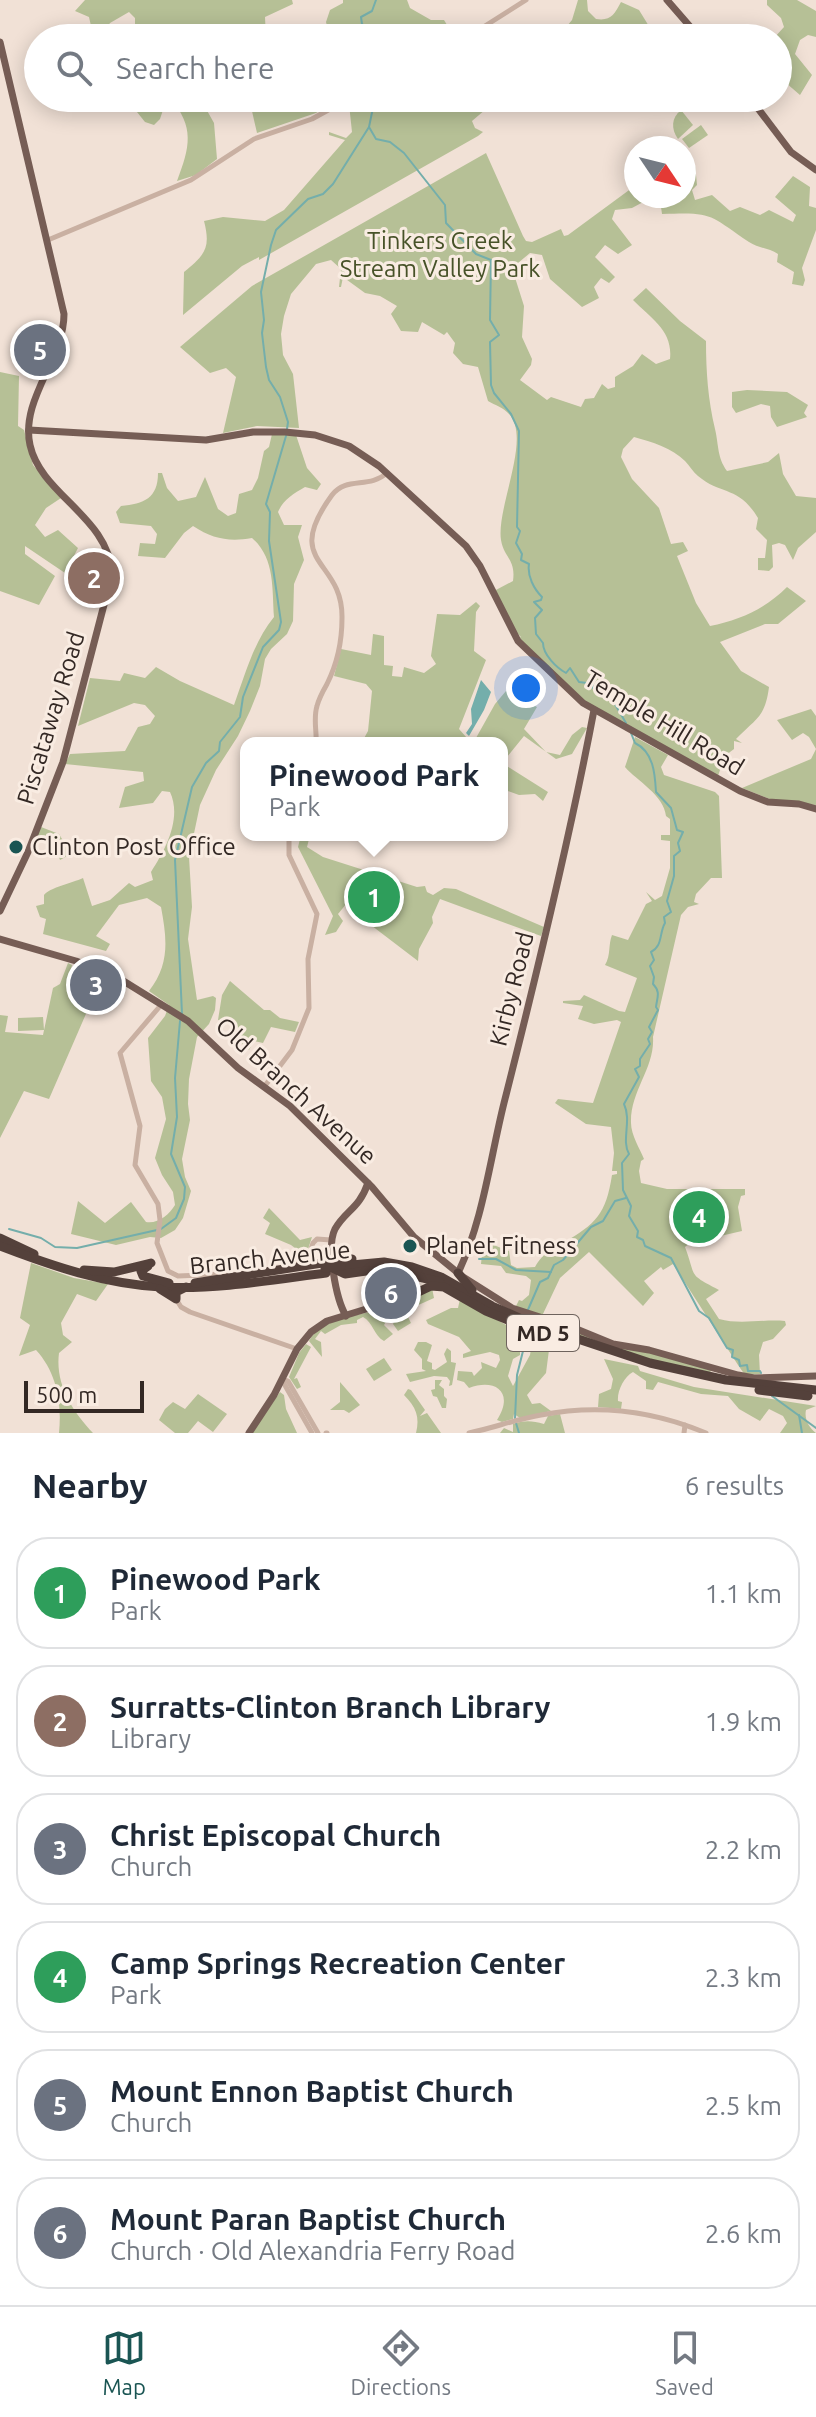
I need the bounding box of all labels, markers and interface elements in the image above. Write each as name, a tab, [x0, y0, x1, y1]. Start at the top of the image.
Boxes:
search box	[24, 24, 792, 112]
icon: search	[52, 46, 96, 90]
text: Search here	[116, 51, 275, 85]
north arrow	[624, 136, 696, 208]
park label: Tinkers Creek Stream Valley Park	[340, 227, 540, 282]
pin: 5	[14, 320, 66, 380]
pin: 2	[68, 548, 120, 608]
street label: Piscataway Road	[11, 628, 90, 807]
street label: Temple Hill Road	[580, 664, 749, 781]
your location	[506, 668, 546, 708]
popup	[240, 737, 508, 841]
text: Pinewood Park	[269, 758, 479, 792]
text: Park	[269, 792, 320, 821]
place label: Clinton Post Office	[32, 833, 236, 860]
marker: Clinton Post Office	[7, 838, 25, 856]
pin: 1	[348, 867, 400, 927]
street label: Kirby Road	[484, 929, 539, 1049]
pin: 3	[70, 955, 122, 1015]
street label: Old Branch Avenue	[211, 1012, 382, 1170]
pin: 4	[673, 1187, 725, 1247]
place label: Planet Fitness	[426, 1232, 577, 1259]
street label: Branch Avenue	[188, 1236, 352, 1279]
marker: Planet Fitness	[401, 1237, 419, 1255]
pin: 6	[365, 1263, 417, 1323]
road number: MD 5	[507, 1315, 579, 1351]
scale bar	[24, 1377, 144, 1413]
text: 500 m	[36, 1382, 97, 1407]
text: Nearby	[32, 1466, 147, 1504]
text: 6 results	[685, 1471, 784, 1500]
text: Pinewood Park	[110, 1562, 320, 1596]
text: 1	[53, 1579, 67, 1608]
text: 1.1 km	[705, 1579, 782, 1608]
text: Park	[110, 1596, 162, 1625]
text: Surratts-Clinton Branch Library	[110, 1690, 550, 1724]
text: 2	[53, 1707, 67, 1736]
text: 1.9 km	[705, 1707, 782, 1736]
text: Library	[110, 1724, 191, 1753]
text: Christ Episcopal Church	[110, 1818, 441, 1852]
text: 3	[53, 1835, 67, 1864]
text: 2.2 km	[705, 1835, 782, 1864]
text: Church	[110, 1852, 192, 1881]
text: Camp Springs Recreation Center	[110, 1946, 565, 1980]
text: 4	[53, 1963, 67, 1992]
text: 2.3 km	[705, 1963, 782, 1992]
text: Park	[110, 1980, 162, 2009]
text: Mount Ennon Baptist Church	[110, 2074, 514, 2108]
text: 5	[53, 2091, 67, 2120]
text: 2.5 km	[705, 2091, 782, 2120]
text: Church	[110, 2108, 192, 2137]
text: Mount Paran Baptist Church	[110, 2202, 506, 2236]
text: 6	[53, 2219, 67, 2248]
text: 2.6 km	[705, 2219, 782, 2248]
text: Church · Old Alexandria Ferry Road	[110, 2236, 516, 2265]
tab: Map	[102, 2326, 146, 2399]
tab: Directions	[350, 2326, 451, 2399]
tab: Saved	[655, 2326, 714, 2399]

